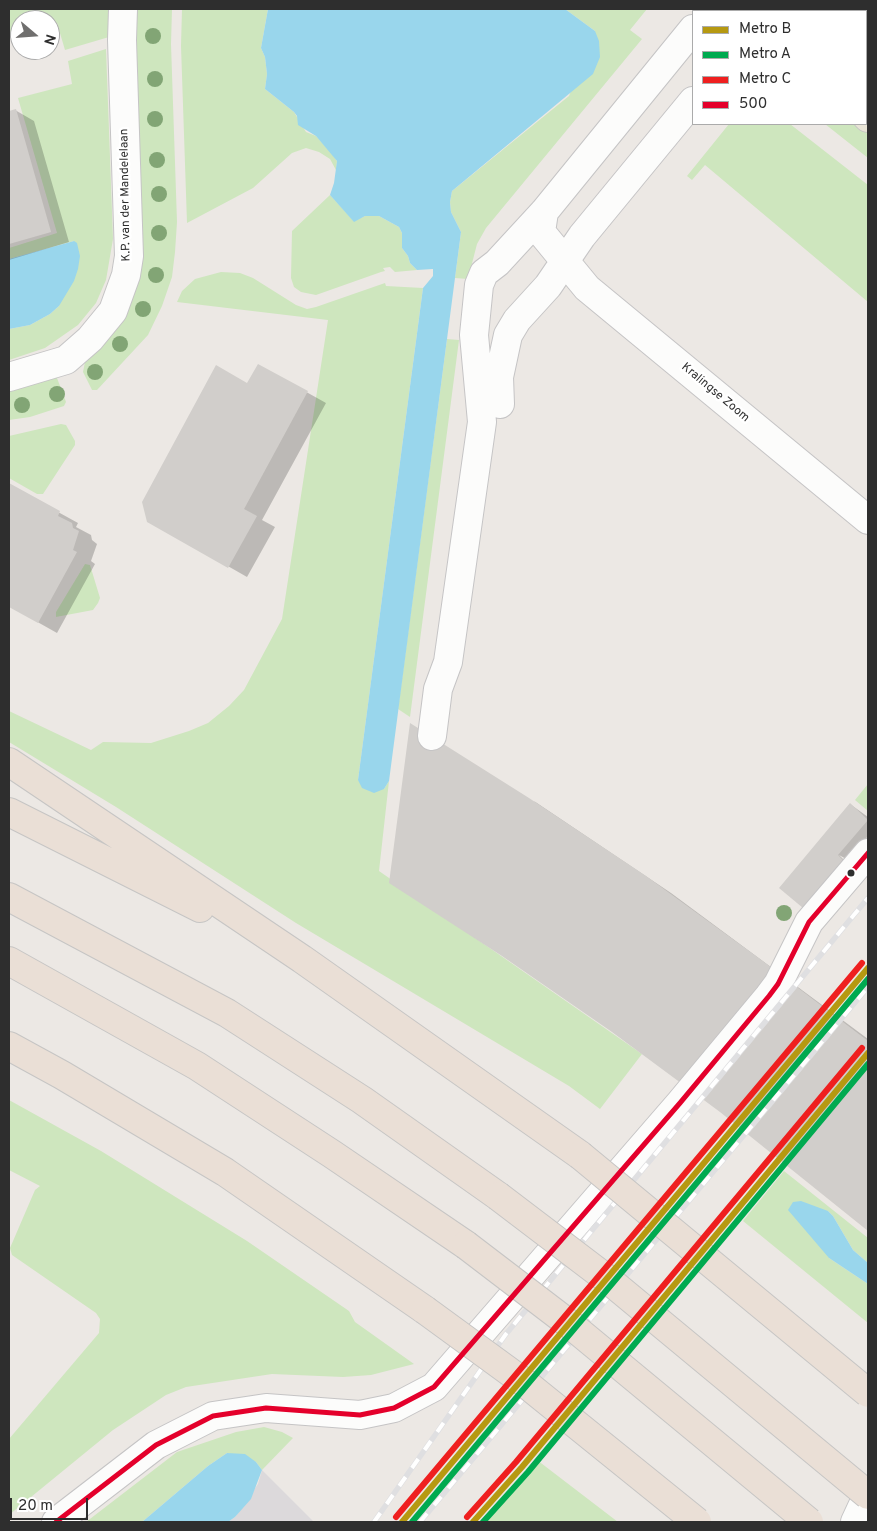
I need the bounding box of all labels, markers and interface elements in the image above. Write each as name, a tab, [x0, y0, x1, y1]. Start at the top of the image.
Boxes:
north arrow	[10, 10, 60, 60]
legend	[692, 10, 867, 125]
text: Metro B	[739, 20, 791, 39]
text: N	[39, 32, 58, 47]
text: Metro A	[739, 45, 791, 64]
text: Metro C	[739, 70, 791, 89]
text: 500	[739, 95, 767, 114]
street label: K.P. van der Mandelelaan	[118, 128, 134, 262]
street label: Kralingse Zoom	[678, 360, 752, 426]
unlabelled marker	[846, 868, 856, 878]
scale bar	[12, 1488, 90, 1520]
text: 20 m	[18, 1497, 53, 1516]

